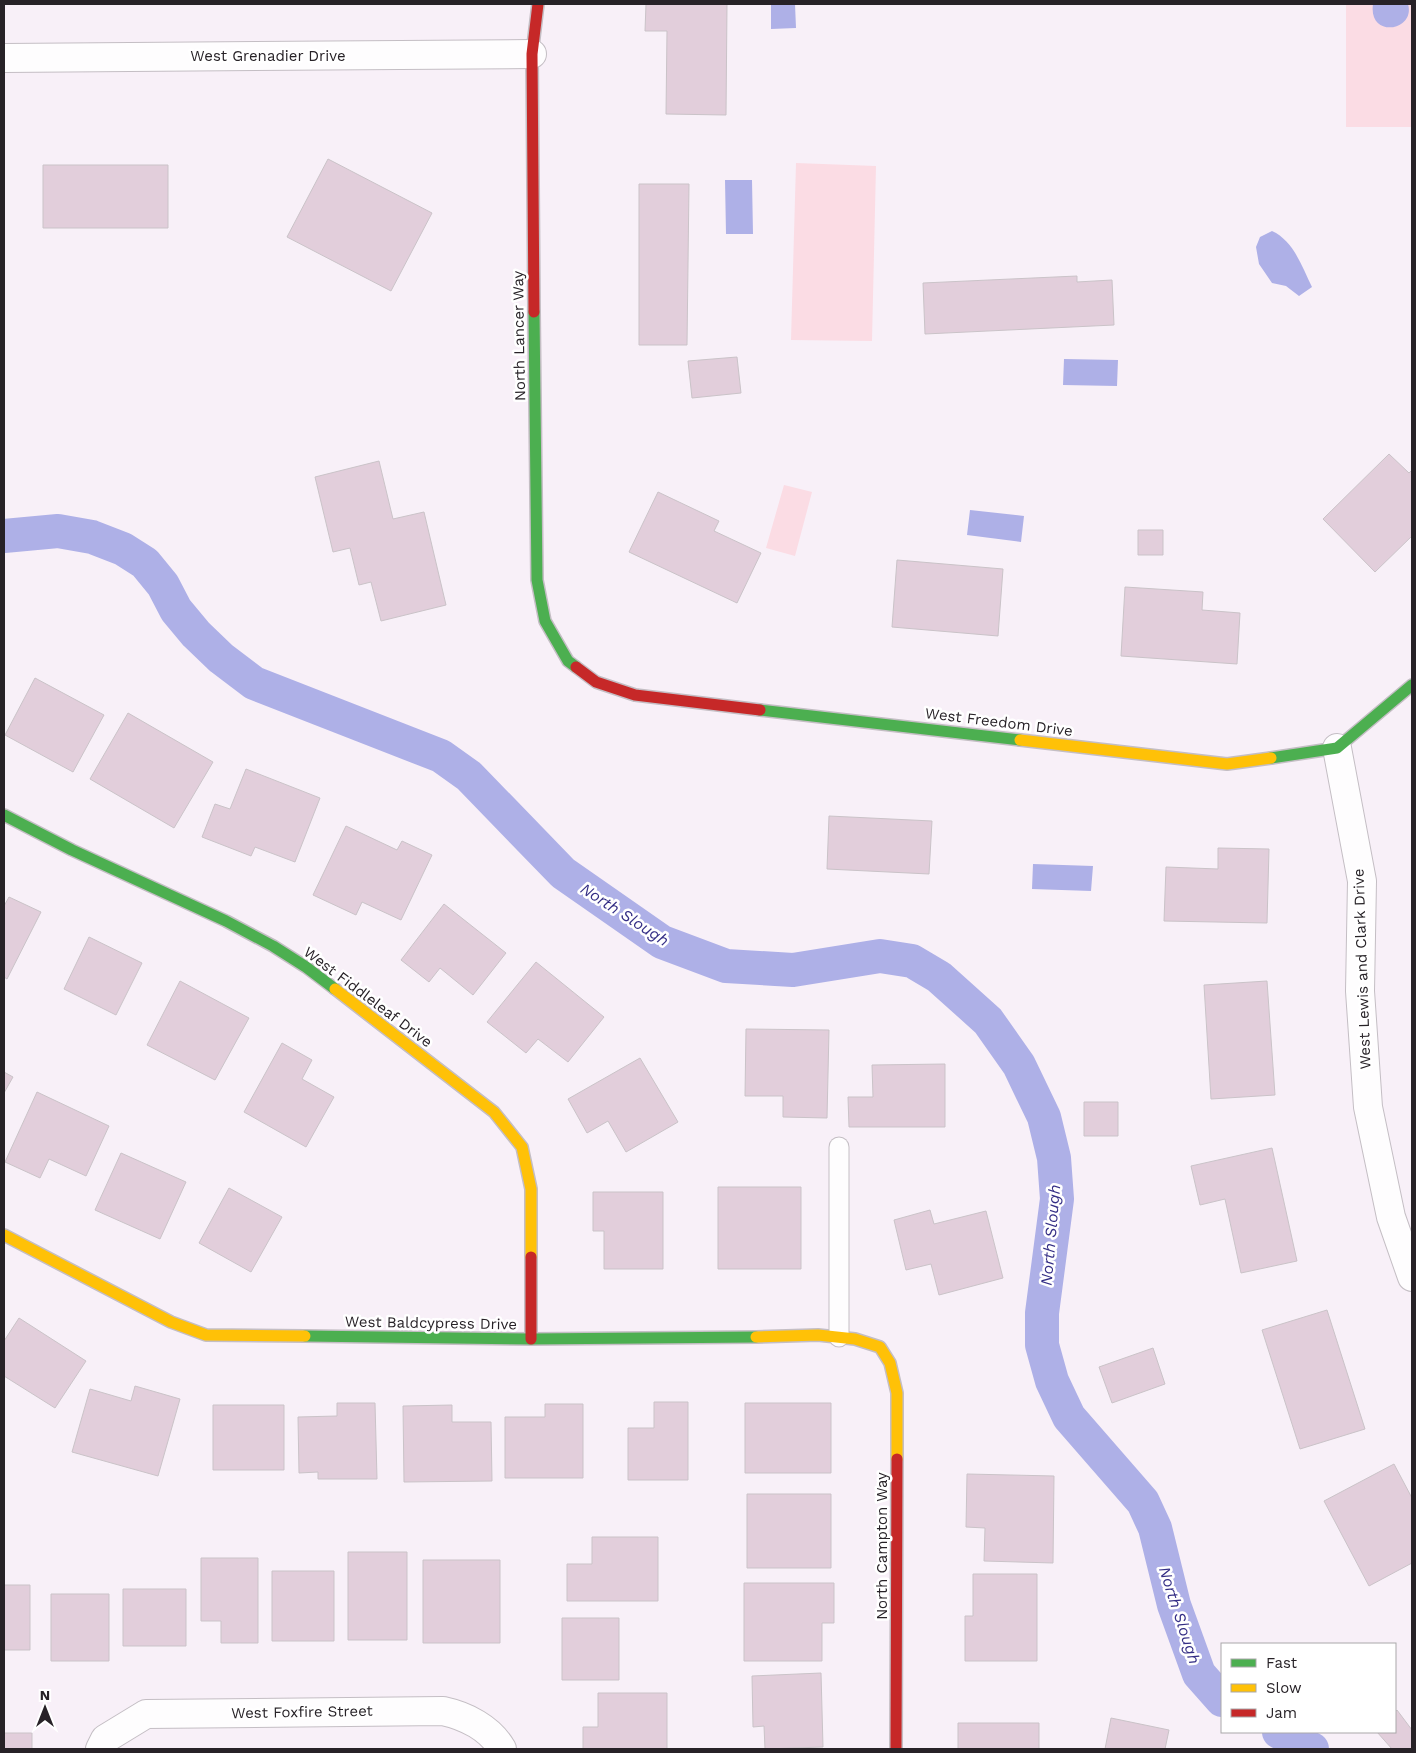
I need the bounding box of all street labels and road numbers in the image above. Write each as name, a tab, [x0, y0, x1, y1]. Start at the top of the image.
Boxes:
street label: West Grenadier Drive	[190, 47, 346, 65]
street label: North Lancer Way	[509, 271, 529, 401]
street label: West Freedom Drive	[924, 704, 1074, 740]
street label: West Lewis and Clark Drive	[1349, 868, 1375, 1070]
street label: West Fiddleleaf Drive	[300, 943, 436, 1051]
street label: West Baldcypress Drive	[345, 1312, 517, 1334]
street label: North Campton Way	[873, 1472, 891, 1620]
street label: West Foxfire Street	[231, 1702, 374, 1722]

